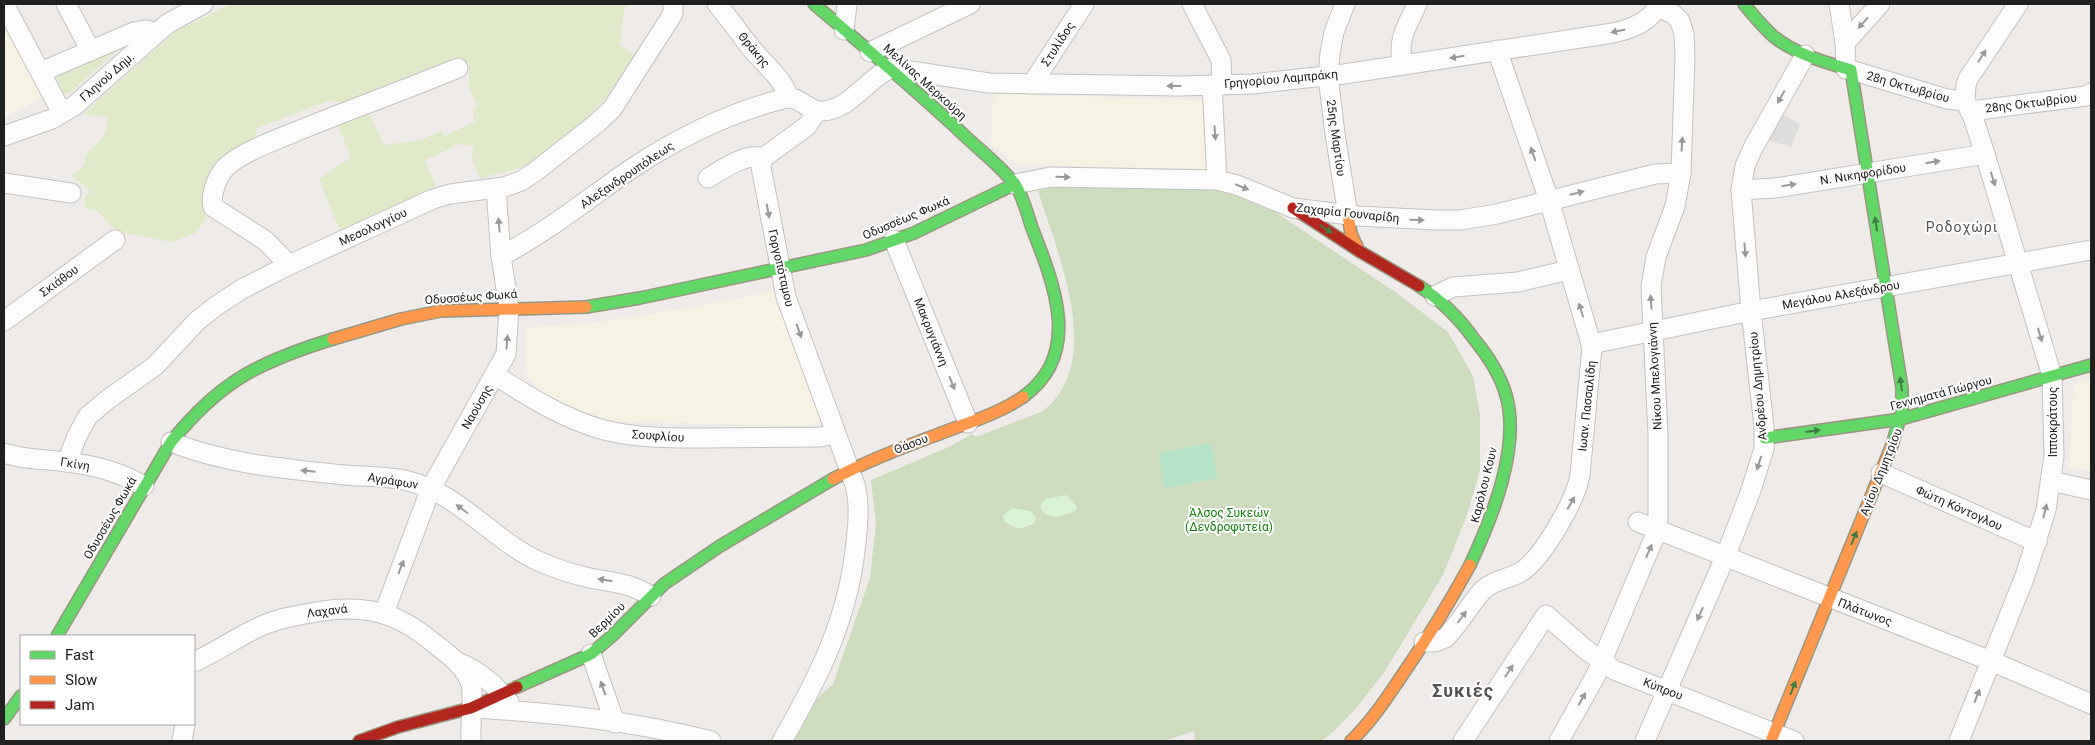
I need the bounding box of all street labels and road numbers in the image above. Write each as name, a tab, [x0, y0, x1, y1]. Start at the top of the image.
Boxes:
street label: Στυλίδος	[1038, 19, 1078, 69]
street label: Θράκης	[735, 30, 773, 70]
street label: Μελίνας Μερκούρη	[881, 41, 969, 123]
street label: Γληνού Δημ.	[77, 50, 137, 104]
street label: Γρηγορίου Λαμπράκη	[1224, 67, 1338, 91]
street label: 28η Οκτωβρίου	[1865, 68, 1951, 106]
street label: 28ης Οκτωβρίου	[1984, 90, 2078, 116]
street label: 25ης Μαρτίου	[1324, 99, 1348, 177]
street label: Αλεξανδρουπόλεως	[578, 138, 677, 212]
street label: Ν. Νικηφορίδου	[1819, 160, 1907, 188]
street label: Οδυσσέως Φωκά	[860, 193, 952, 243]
street label: Ζαχαρία Γουναρίδη	[1296, 201, 1400, 225]
street label: Μεσολογγίου	[337, 205, 409, 249]
street label: Γοργοπόταμου	[765, 228, 797, 308]
street label: Σκιάθου	[37, 262, 81, 300]
street label: Μεγάλου Αλεξάνδρου	[1781, 278, 1901, 313]
street label: Οδυσσέως Φωκά	[424, 287, 518, 307]
street label: Μακρυγιάννη	[911, 296, 951, 368]
street label: Νίκου Μπελογιάννη	[1645, 322, 1665, 430]
street label: Ανδρέου Δημητρίου	[1746, 331, 1770, 441]
street label: Ιωαν. Πασσαλίδη	[1575, 360, 1599, 452]
street label: Γεννηματά Γιώργου	[1889, 373, 1993, 413]
street label: Ναούσης	[459, 382, 495, 432]
street label: Ιπποκράτους	[2046, 387, 2060, 457]
street label: Αγίου Δημητρίου	[1857, 426, 1905, 518]
street label: Σουφλίου	[631, 427, 685, 445]
street label: Θάσου	[892, 431, 930, 457]
street label: Καρόλου Κουν	[1468, 446, 1500, 524]
street label: Γκίνη	[59, 455, 91, 473]
street label: Αγράφων	[367, 470, 420, 492]
street label: Οδυσσέως Φωκά	[81, 474, 139, 562]
street label: Φώτη Κόντογλου	[1913, 483, 2005, 533]
street label: Πλάτωνος	[1836, 595, 1894, 629]
street label: Βερμίου	[586, 599, 628, 641]
street label: Λαχανά	[306, 602, 348, 620]
street label: Κύπρου	[1641, 675, 1685, 703]

